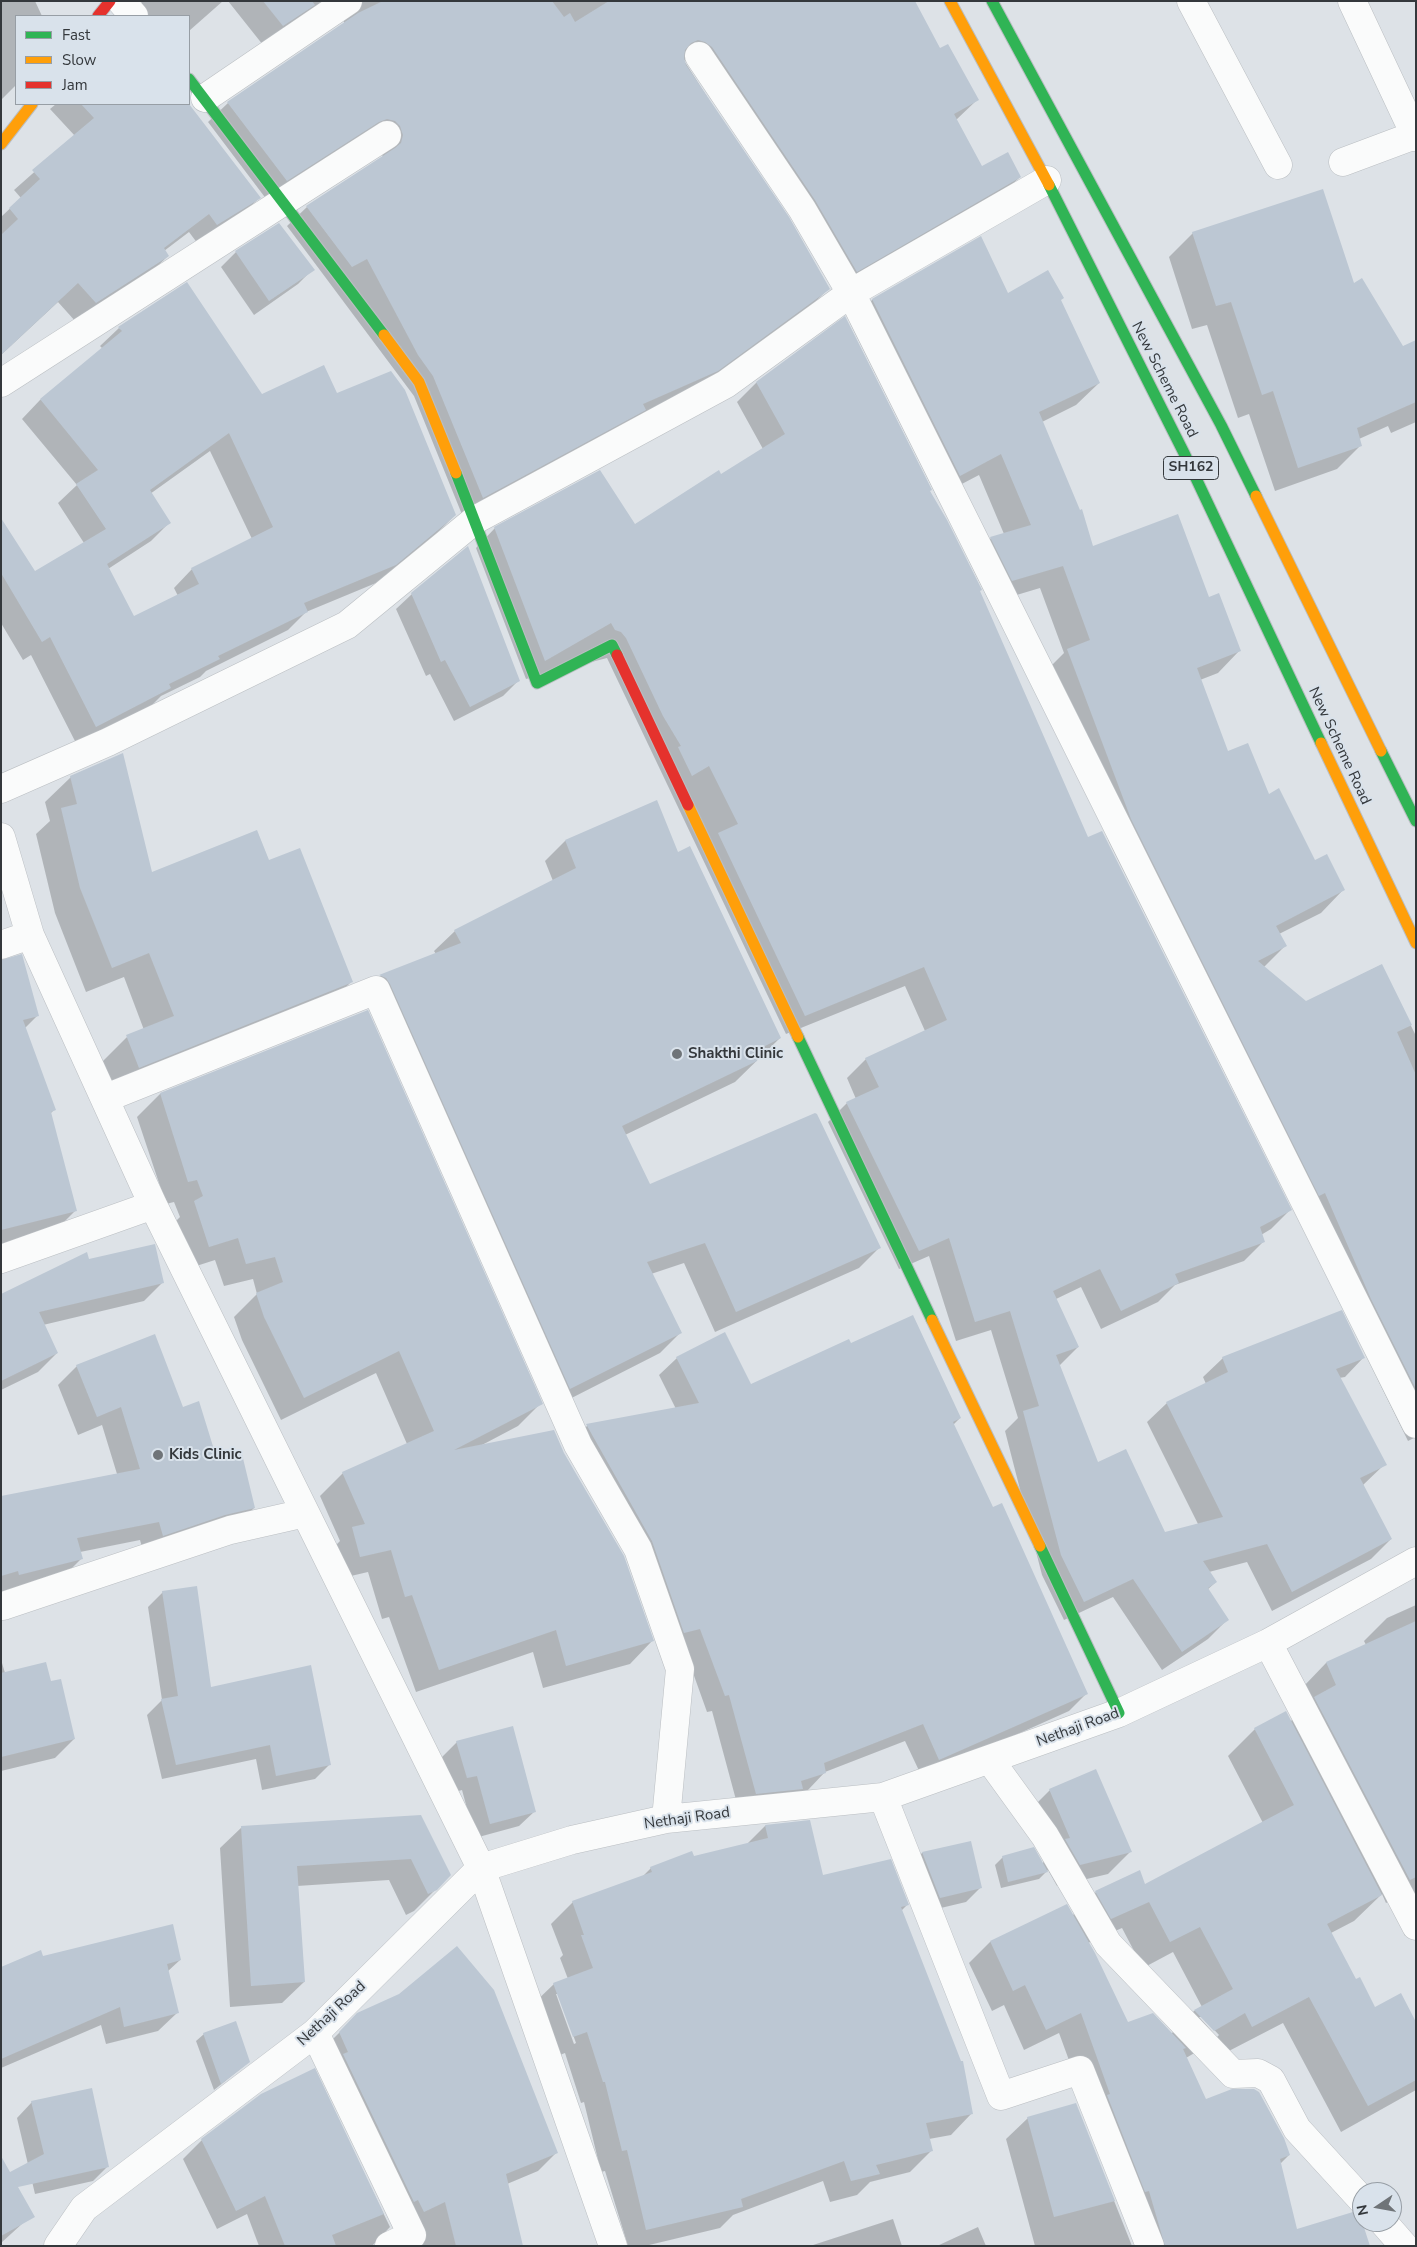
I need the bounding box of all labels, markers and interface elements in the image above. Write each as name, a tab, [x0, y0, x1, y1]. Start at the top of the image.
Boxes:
legend	[15, 15, 190, 105]
text: Fast	[62, 25, 90, 45]
text: Slow	[62, 50, 96, 70]
text: Jam	[62, 75, 88, 95]
street label: New Scheme Road	[1127, 319, 1201, 441]
road number: SH162	[1164, 456, 1218, 479]
street label: New Scheme Road	[1304, 684, 1374, 808]
place label: Shakthi Clinic	[688, 1045, 783, 1063]
marker: Shakthi Clinic	[670, 1047, 684, 1061]
place label: Kids Clinic	[169, 1446, 242, 1464]
marker: Kids Clinic	[151, 1448, 165, 1462]
street label: Nethaji Road	[1034, 1705, 1122, 1751]
street label: Nethaji Road	[643, 1804, 731, 1834]
street label: Nethaji Road	[294, 1978, 370, 2050]
north arrow	[1352, 2182, 1402, 2232]
text: N	[1352, 2203, 1373, 2217]

